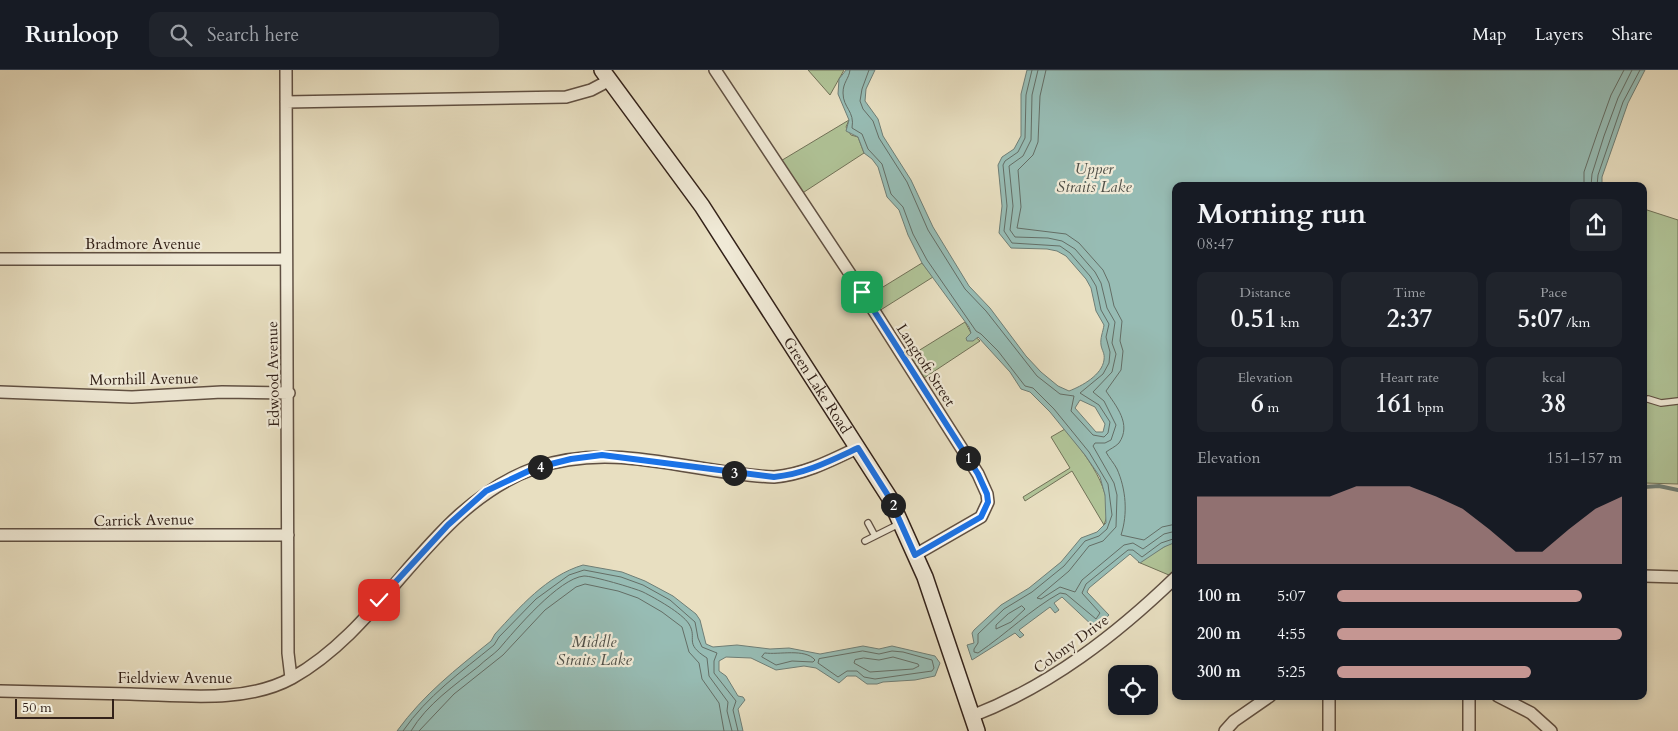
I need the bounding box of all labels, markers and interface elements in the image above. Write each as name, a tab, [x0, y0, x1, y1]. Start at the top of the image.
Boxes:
search box	[149, 12, 499, 57]
text: Runloop	[25, 18, 119, 51]
icon: search	[167, 21, 195, 49]
text: Search here	[207, 22, 299, 48]
text: Map	[1472, 22, 1507, 47]
text: Layers	[1535, 22, 1584, 47]
text: Share	[1612, 22, 1653, 47]
water label: Upper Straits Lake	[1056, 158, 1132, 198]
text: Morning run	[1197, 195, 1366, 233]
button: share	[1570, 199, 1622, 251]
text: 08:47	[1197, 233, 1234, 255]
street label: Bradmore Avenue	[85, 234, 201, 254]
pin	[841, 271, 883, 313]
icon: arrive	[848, 278, 876, 306]
text: Distance	[1240, 283, 1291, 302]
text: Time	[1393, 283, 1426, 302]
text: Pace	[1540, 283, 1567, 302]
text: 0.51	[1231, 302, 1276, 336]
text: 2:37	[1387, 302, 1432, 336]
text: 5:07	[1517, 302, 1563, 336]
text: km	[1276, 313, 1300, 332]
text: /km	[1563, 313, 1590, 332]
street label: Langtoft Street	[892, 320, 960, 410]
street label: Edwood Avenue	[262, 321, 284, 427]
street label: Green Lake Road	[779, 333, 856, 437]
street label: Mornhill Avenue	[89, 368, 199, 390]
text: Elevation	[1237, 368, 1293, 387]
text: Heart rate	[1380, 368, 1439, 387]
text: kcal	[1542, 368, 1566, 387]
text: 6	[1251, 387, 1264, 421]
text: 161	[1375, 387, 1413, 421]
text: 38	[1541, 387, 1567, 421]
text: m	[1264, 398, 1279, 417]
text: bpm	[1413, 398, 1444, 417]
pin: 1	[956, 446, 980, 470]
text: Elevation	[1197, 447, 1261, 469]
text: 151–157 m	[1546, 447, 1622, 469]
text: 1	[965, 449, 972, 468]
pin: 4	[528, 454, 552, 480]
text: 4	[537, 458, 544, 477]
pin: 3	[722, 460, 746, 486]
text: 3	[731, 464, 738, 483]
pin: 2	[880, 492, 906, 518]
text: 2	[890, 496, 897, 515]
street label: Carrick Avenue	[94, 509, 195, 531]
pin	[358, 579, 400, 621]
text: 100 m	[1197, 585, 1241, 607]
text: 5:07	[1277, 585, 1306, 607]
icon: check	[365, 586, 393, 614]
street label: Colony Drive	[1029, 610, 1113, 678]
text: 200 m	[1197, 623, 1241, 645]
text: 4:55	[1277, 623, 1306, 645]
water label: Middle Straits Lake	[556, 631, 632, 671]
text: 300 m	[1197, 661, 1241, 683]
text: 5:25	[1277, 661, 1306, 683]
map controls	[1108, 665, 1158, 715]
button: locate	[1108, 665, 1158, 715]
street label: Fieldview Avenue	[118, 668, 233, 688]
scale bar	[15, 696, 114, 719]
text: 50 m	[22, 698, 52, 717]

